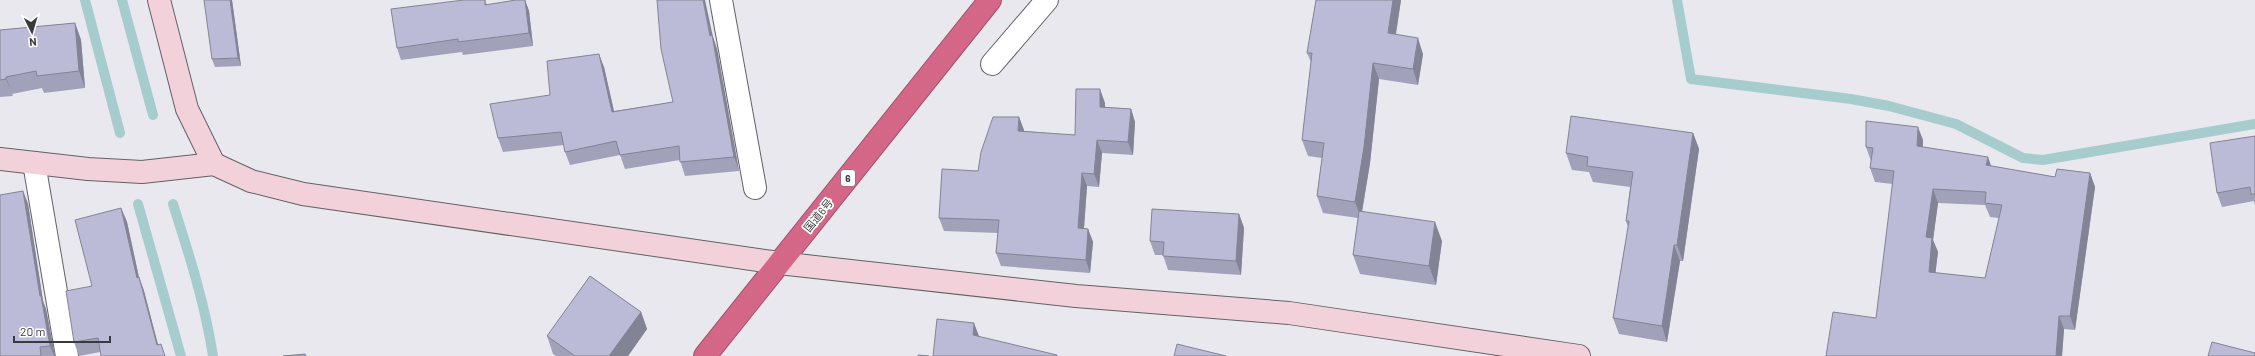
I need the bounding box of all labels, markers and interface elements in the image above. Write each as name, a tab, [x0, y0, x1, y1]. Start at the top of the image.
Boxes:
north arrow	[12, 12, 52, 52]
text: N	[29, 36, 37, 49]
road number: 6	[841, 170, 855, 186]
street label: 国道6号	[801, 196, 835, 234]
scale bar	[14, 318, 110, 344]
text: 20 m	[20, 324, 46, 338]

